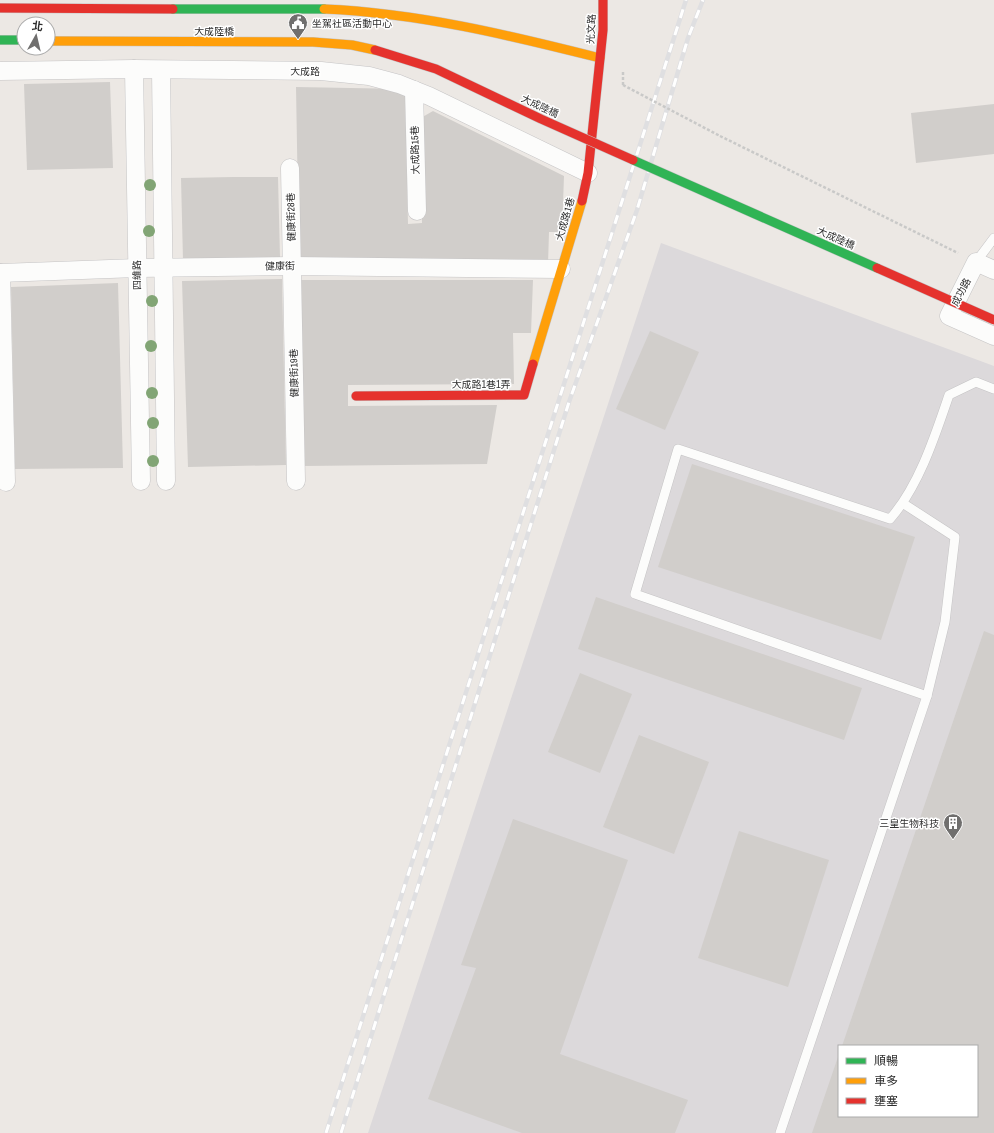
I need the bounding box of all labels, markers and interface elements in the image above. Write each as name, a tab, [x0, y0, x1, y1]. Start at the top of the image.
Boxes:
public building icon: 坐駕社區活動中心	[287, 12, 309, 40]
street label: 光文路	[584, 14, 598, 44]
north arrow	[16, 16, 56, 56]
place label: 坐駕社區活動中心	[312, 17, 392, 30]
text: 北	[31, 18, 44, 34]
street label: 大成陸橋	[194, 25, 234, 38]
street label: 大成路	[290, 65, 320, 78]
street label: 大成陸橋	[519, 92, 561, 120]
street label: 大成路15巷	[408, 125, 422, 175]
street label: 健康街28巷	[284, 192, 298, 242]
street label: 大成路1巷	[553, 196, 577, 242]
street label: 大成陸橋	[815, 224, 857, 252]
street label: 健康街	[265, 259, 295, 273]
street label: 四維路	[130, 260, 144, 290]
street label: 成功路	[948, 276, 974, 308]
street label: 健康街19巷	[287, 348, 301, 398]
street label: 大成路1巷1弄	[451, 378, 511, 391]
building icon: 三皇生物科技	[942, 812, 964, 840]
place label: 三皇生物科技	[879, 817, 939, 830]
legend	[838, 1045, 978, 1117]
text: 順暢	[874, 1053, 898, 1069]
text: 車多	[874, 1073, 898, 1089]
text: 壅塞	[874, 1093, 898, 1109]

